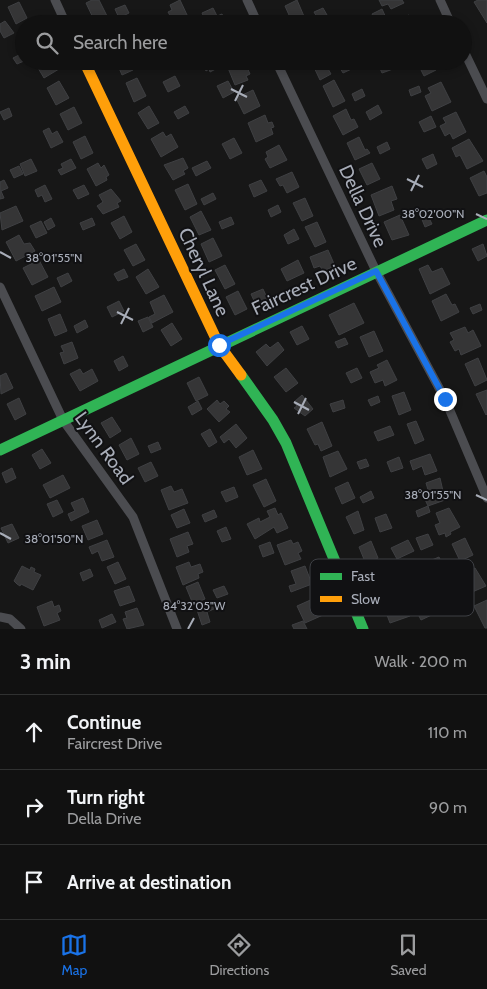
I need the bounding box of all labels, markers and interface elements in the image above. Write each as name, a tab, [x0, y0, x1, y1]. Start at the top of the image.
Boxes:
search box	[15, 15, 472, 70]
icon: search	[33, 29, 61, 57]
text: Search here	[73, 31, 167, 54]
street label: Della Drive	[334, 161, 392, 251]
text: 38°02'00"N	[401, 206, 465, 221]
street label: Cheryl Lane	[173, 224, 235, 320]
text: 38°01'55"N	[26, 250, 82, 265]
street label: Faircrest Drive	[248, 252, 360, 320]
route start	[208, 334, 231, 357]
route end	[434, 388, 457, 411]
street label: Lynn Road	[70, 407, 138, 489]
text: 38°01'55"N	[405, 487, 461, 502]
text: 38°01'50"N	[25, 531, 83, 546]
legend	[310, 559, 474, 616]
text: Fast	[351, 567, 375, 585]
text: Slow	[351, 590, 380, 608]
text: 84°32'05"W	[163, 598, 226, 613]
text: 3 min	[20, 649, 71, 674]
text: Walk · 200 m	[375, 652, 467, 671]
text: Continue	[67, 711, 141, 734]
icon: ahead	[20, 718, 48, 746]
text: 110 m	[428, 723, 467, 742]
text: Faircrest Drive	[67, 734, 162, 753]
text: Turn right	[67, 786, 145, 809]
icon: right	[20, 793, 48, 821]
text: 90 m	[429, 798, 467, 817]
text: Della Drive	[67, 809, 141, 828]
icon: arrive	[20, 868, 48, 896]
text: Arrive at destination	[67, 871, 231, 894]
tab: Map	[60, 931, 88, 979]
tab: Directions	[209, 931, 269, 979]
tab: Saved	[390, 931, 427, 979]

